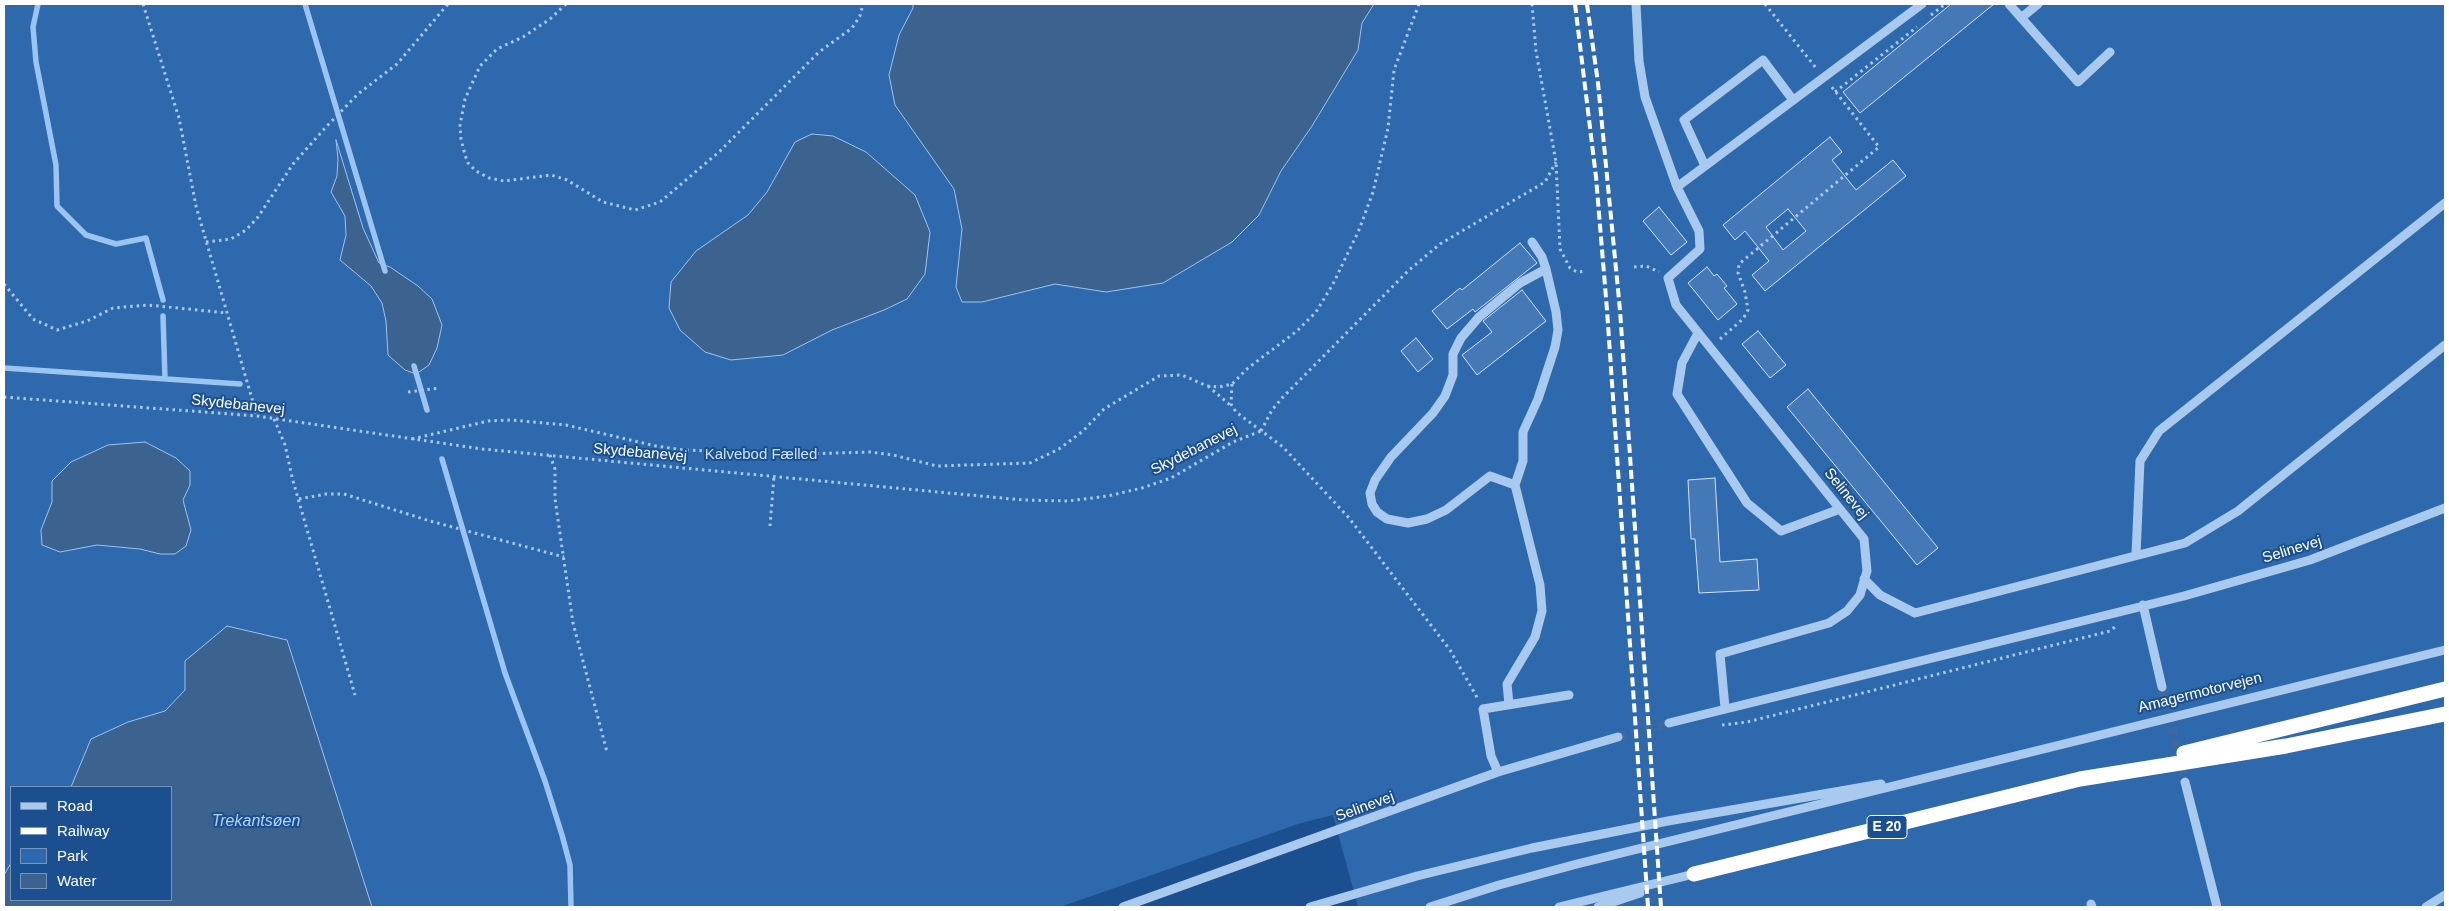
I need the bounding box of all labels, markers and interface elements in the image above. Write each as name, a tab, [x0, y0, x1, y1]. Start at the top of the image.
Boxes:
street label: Skydebanevej	[190, 391, 286, 419]
street label: Skydebanevej	[1148, 421, 1240, 479]
street label: Skydebanevej	[592, 440, 688, 466]
park label: Kalvebod Fælled	[705, 446, 817, 464]
street label: Selinevej	[1820, 465, 1872, 523]
street label: Selinevej	[2260, 532, 2324, 568]
street label: Amagermotorvejen	[2136, 669, 2264, 717]
legend	[10, 786, 172, 901]
street label: Selinevej	[1333, 788, 1397, 826]
text: Road	[57, 797, 93, 814]
water label: Trekantsøen	[212, 812, 300, 832]
road number: E 20	[1867, 816, 1907, 839]
text: Railway	[57, 822, 110, 839]
text: Park	[57, 847, 88, 864]
text: Water	[57, 872, 96, 889]

